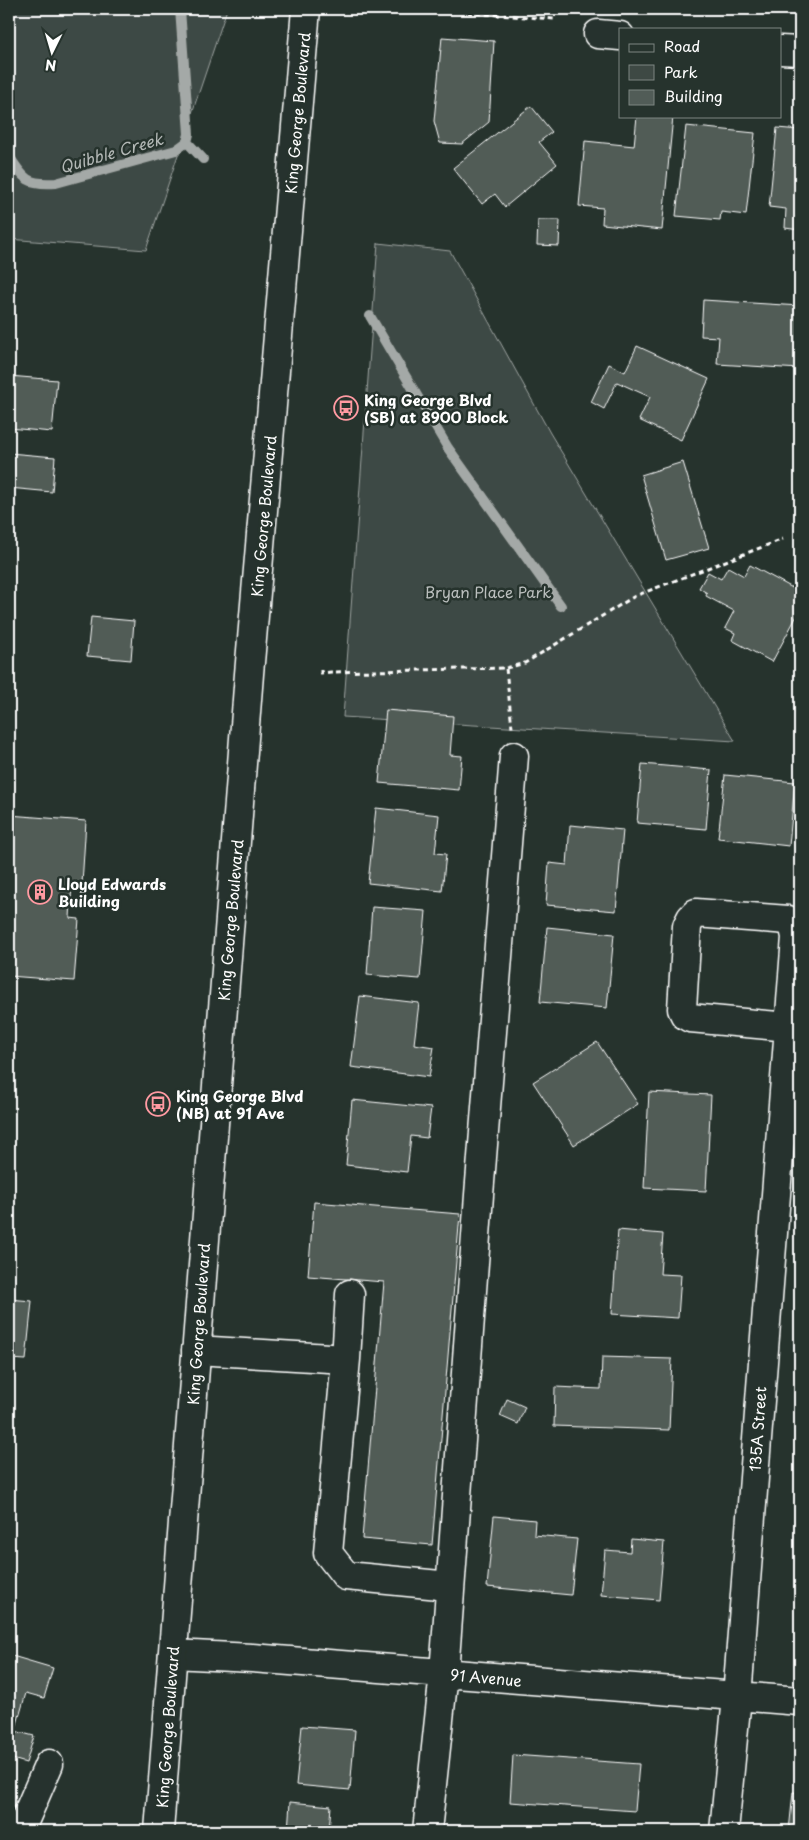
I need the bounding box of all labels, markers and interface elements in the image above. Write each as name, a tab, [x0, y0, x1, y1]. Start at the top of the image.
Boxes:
north arrow	[28, 28, 78, 78]
legend	[619, 28, 782, 118]
street label: King George Boulevard	[278, 31, 316, 195]
text: Road	[664, 34, 700, 57]
text: N	[44, 55, 57, 76]
text: Park	[664, 60, 698, 83]
text: Building	[664, 84, 723, 107]
water label: Quibble Creek	[56, 125, 167, 178]
place label: King George Blvd (SB) at 8900 Block	[364, 388, 508, 428]
bus stop icon: King George Blvd (SB) at 8900 Block	[333, 395, 359, 421]
street label: King George Boulevard	[244, 434, 282, 598]
park label: Bryan Place Park	[425, 580, 551, 603]
street label: King George Boulevard	[211, 838, 249, 1002]
place label: Lloyd Edwards Building	[58, 872, 166, 912]
building icon: Lloyd Edwards Building	[27, 879, 53, 905]
place label: King George Blvd (NB) at 91 Ave	[176, 1084, 303, 1124]
bus stop icon: King George Blvd (NB) at 91 Ave	[145, 1091, 171, 1117]
street label: King George Boulevard	[181, 1242, 215, 1406]
street label: 135A Street	[743, 1386, 771, 1472]
street label: King George Boulevard	[150, 1645, 184, 1809]
street label: 91 Avenue	[449, 1662, 523, 1692]

